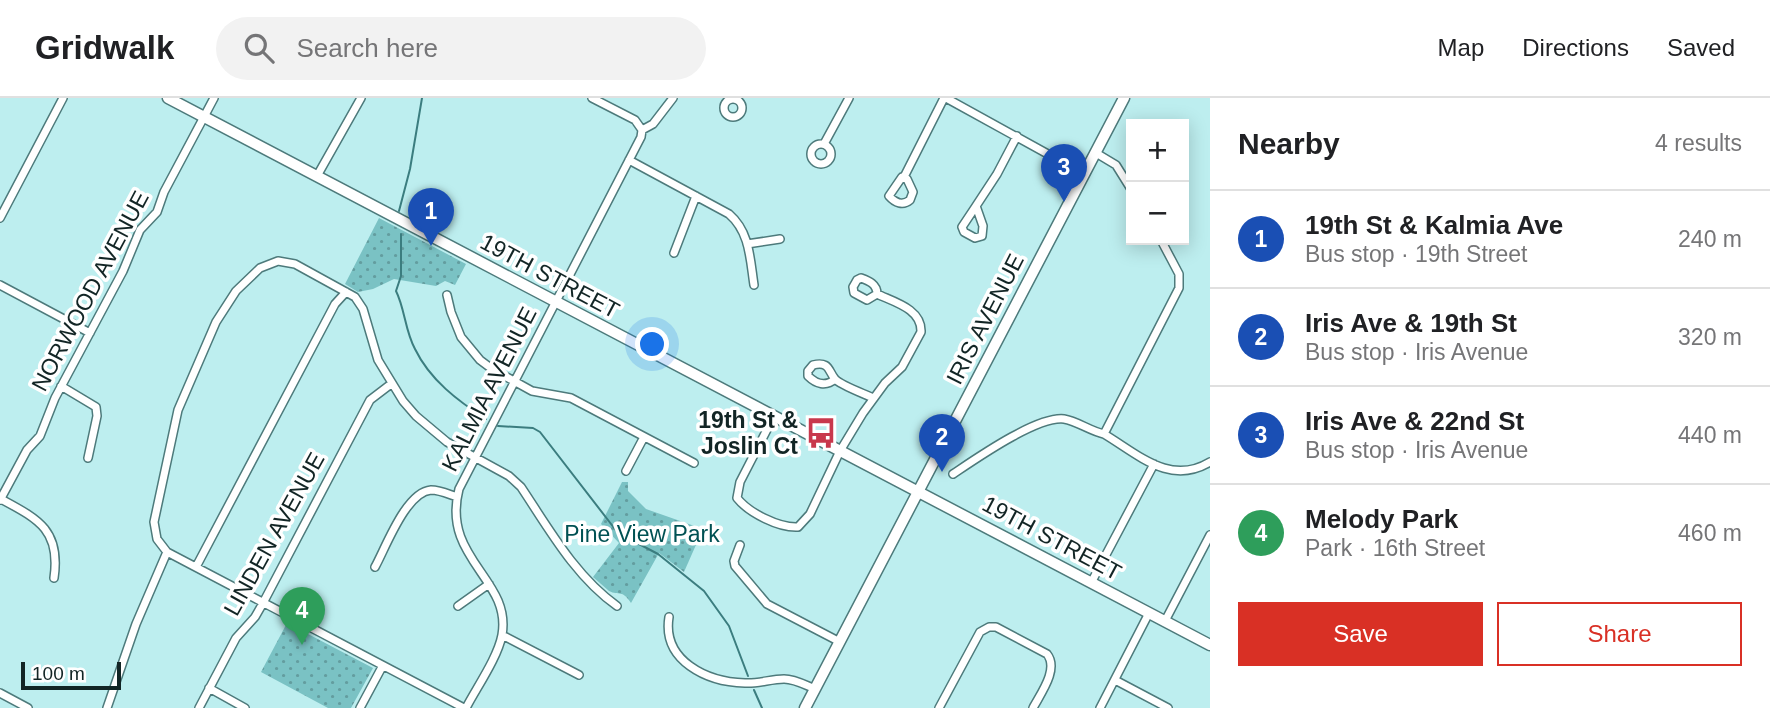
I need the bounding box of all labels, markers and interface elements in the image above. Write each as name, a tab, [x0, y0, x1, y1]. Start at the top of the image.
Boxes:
search box	[216, 17, 706, 80]
text: Gridwalk	[35, 29, 174, 66]
icon: search	[240, 29, 278, 67]
text: Search here	[296, 33, 438, 63]
text: Map	[1438, 34, 1484, 61]
text: Directions	[1522, 34, 1629, 61]
text: Saved	[1667, 34, 1735, 61]
map controls	[1126, 119, 1189, 245]
button: +	[1126, 119, 1189, 182]
text: Nearby	[1238, 127, 1340, 160]
text: 4 results	[1655, 130, 1742, 156]
pin: 3	[1041, 144, 1087, 202]
button: −	[1126, 182, 1189, 245]
street label: NORWOOD AVENUE	[26, 187, 154, 395]
pin: 1	[408, 188, 454, 246]
text: 19th St & Kalmia Ave	[1305, 210, 1563, 240]
text: 1	[1255, 226, 1267, 252]
text: 240 m	[1678, 226, 1742, 252]
street label: 19TH STREET	[476, 229, 624, 323]
text: Bus stop · 19th Street	[1305, 241, 1527, 267]
street label: IRIS AVENUE	[941, 250, 1029, 388]
street label: KALMIA AVENUE	[436, 302, 542, 476]
text: Iris Ave & 19th St	[1305, 308, 1517, 338]
text: 2	[1255, 324, 1267, 350]
text: 320 m	[1678, 324, 1742, 350]
your location	[635, 327, 669, 361]
text: Bus stop · Iris Avenue	[1305, 339, 1528, 365]
text: Iris Ave & 22nd St	[1305, 406, 1524, 436]
place label: 19th St & Joslin Ct	[698, 407, 798, 459]
pin: 2	[919, 414, 965, 472]
bus stop icon: 19th St & Joslin Ct	[804, 416, 838, 450]
text: 3	[1255, 422, 1267, 448]
text: 440 m	[1678, 422, 1742, 448]
text: Bus stop · Iris Avenue	[1305, 437, 1528, 463]
street label: LINDEN AVENUE	[218, 448, 330, 620]
street label: 19TH STREET	[978, 491, 1126, 585]
text: Melody Park	[1305, 504, 1458, 534]
text: 4	[1255, 520, 1267, 546]
text: 460 m	[1678, 520, 1742, 546]
park label: Pine View Park	[564, 521, 720, 547]
text: Park · 16th Street	[1305, 535, 1485, 561]
pin: 4	[279, 587, 325, 645]
button: Save	[1238, 602, 1483, 666]
button: Share	[1497, 602, 1742, 666]
scale bar	[21, 659, 121, 691]
text: 100 m	[32, 663, 85, 684]

